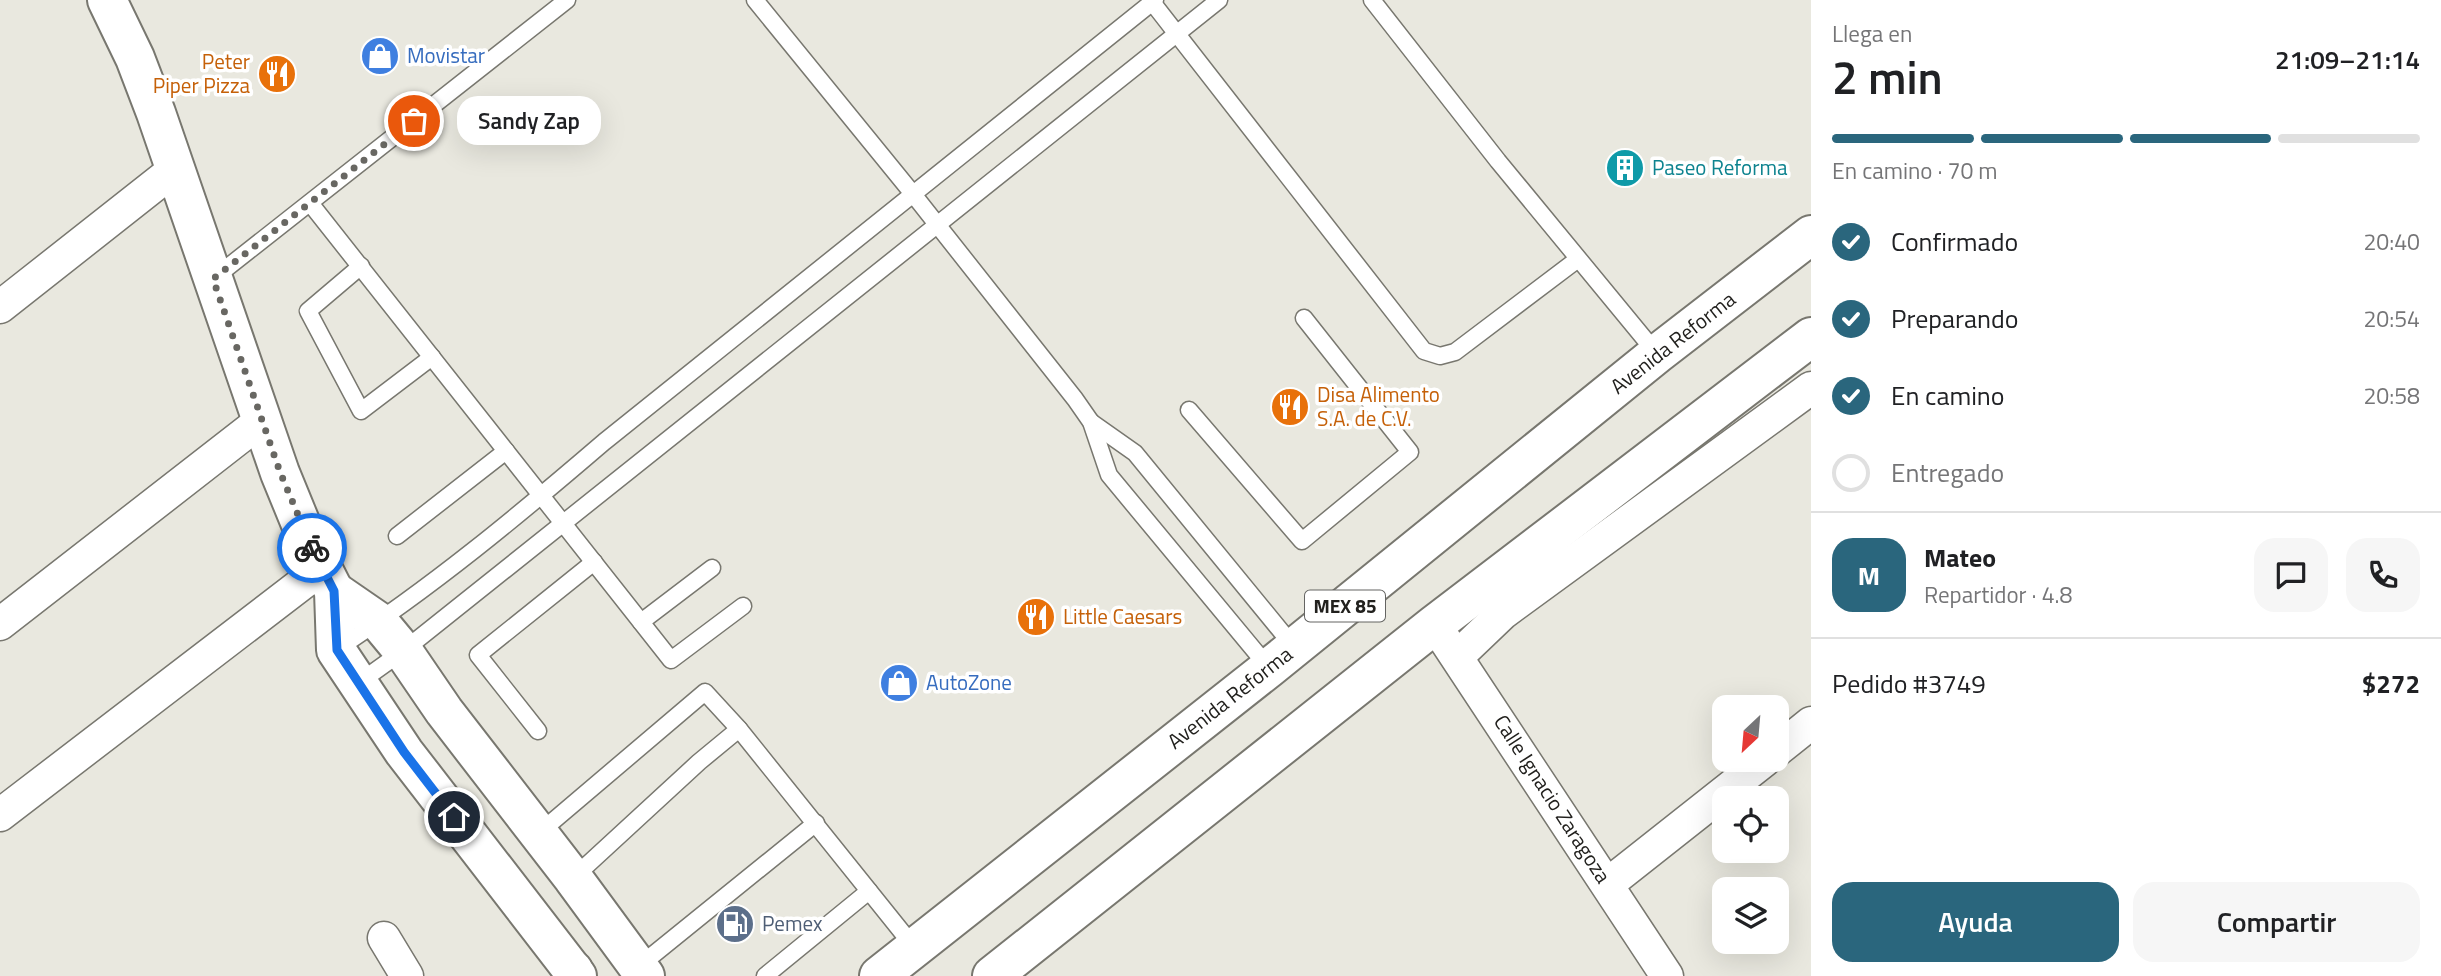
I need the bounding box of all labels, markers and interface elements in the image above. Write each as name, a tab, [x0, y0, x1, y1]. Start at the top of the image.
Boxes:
text: Llega en	[1832, 16, 1912, 51]
shop icon: Movistar	[359, 35, 401, 77]
place label: Movistar	[407, 39, 485, 71]
text: 21:09–21:14	[2275, 40, 2420, 79]
text: 2 min	[1832, 42, 1943, 112]
place label: Peter Piper Pizza	[153, 45, 250, 101]
restaurant icon: Peter Piper Pizza	[256, 53, 298, 95]
pin	[384, 91, 444, 151]
callout: Sandy Zap	[456, 96, 600, 146]
icon: bag	[395, 102, 433, 140]
text: Sandy Zap	[478, 103, 580, 138]
building icon: Paseo Reforma	[1604, 147, 1646, 189]
place label: Paseo Reforma	[1652, 151, 1788, 183]
text: En camino · 70 m	[1832, 153, 1998, 188]
text: Confirmado	[1891, 222, 2018, 261]
icon: check	[1832, 223, 1870, 261]
text: 20:40	[2363, 224, 2420, 259]
street label: Avenida Reforma	[1603, 283, 1742, 401]
text: Preparando	[1891, 299, 2018, 338]
icon: check	[1832, 300, 1870, 338]
text: 20:54	[2363, 301, 2420, 336]
text: En camino	[1891, 376, 2005, 415]
icon: check	[1832, 377, 1870, 415]
place label: Disa Alimento S.A. de C.V.	[1317, 378, 1440, 434]
text: 20:58	[2363, 378, 2420, 413]
restaurant icon: Disa Alimento S.A. de C.V.	[1269, 386, 1311, 428]
text: Entregado	[1891, 453, 2004, 492]
courier	[277, 513, 347, 583]
icon: bike	[293, 529, 331, 567]
text: Mateo	[1924, 538, 1996, 577]
button: chat	[2254, 538, 2328, 612]
button: phone	[2346, 538, 2420, 612]
text: M	[1858, 556, 1880, 595]
text: Repartidor · 4.8	[1924, 577, 2072, 612]
road number: MEX 85	[1305, 590, 1385, 622]
restaurant icon: Little Caesars	[1015, 596, 1057, 638]
place label: Little Caesars	[1063, 600, 1182, 632]
street label: Avenida Reforma	[1160, 638, 1299, 756]
shop icon: AutoZone	[878, 662, 920, 704]
text: Pedido #3749	[1832, 664, 1986, 703]
text: $272	[2362, 664, 2420, 703]
place label: AutoZone	[926, 666, 1012, 698]
north arrow	[1712, 695, 1788, 772]
map controls	[1712, 695, 1789, 954]
street label: Calle Ignacio Zaragoza	[1486, 708, 1620, 889]
button: locate	[1712, 786, 1789, 863]
pin	[424, 787, 484, 847]
icon: home	[435, 798, 473, 836]
button: layers	[1712, 877, 1789, 954]
button: Ayuda	[1832, 882, 2119, 962]
button: Compartir	[2133, 882, 2420, 962]
fuel station icon: Pemex	[714, 903, 756, 945]
place label: Pemex	[762, 907, 823, 939]

